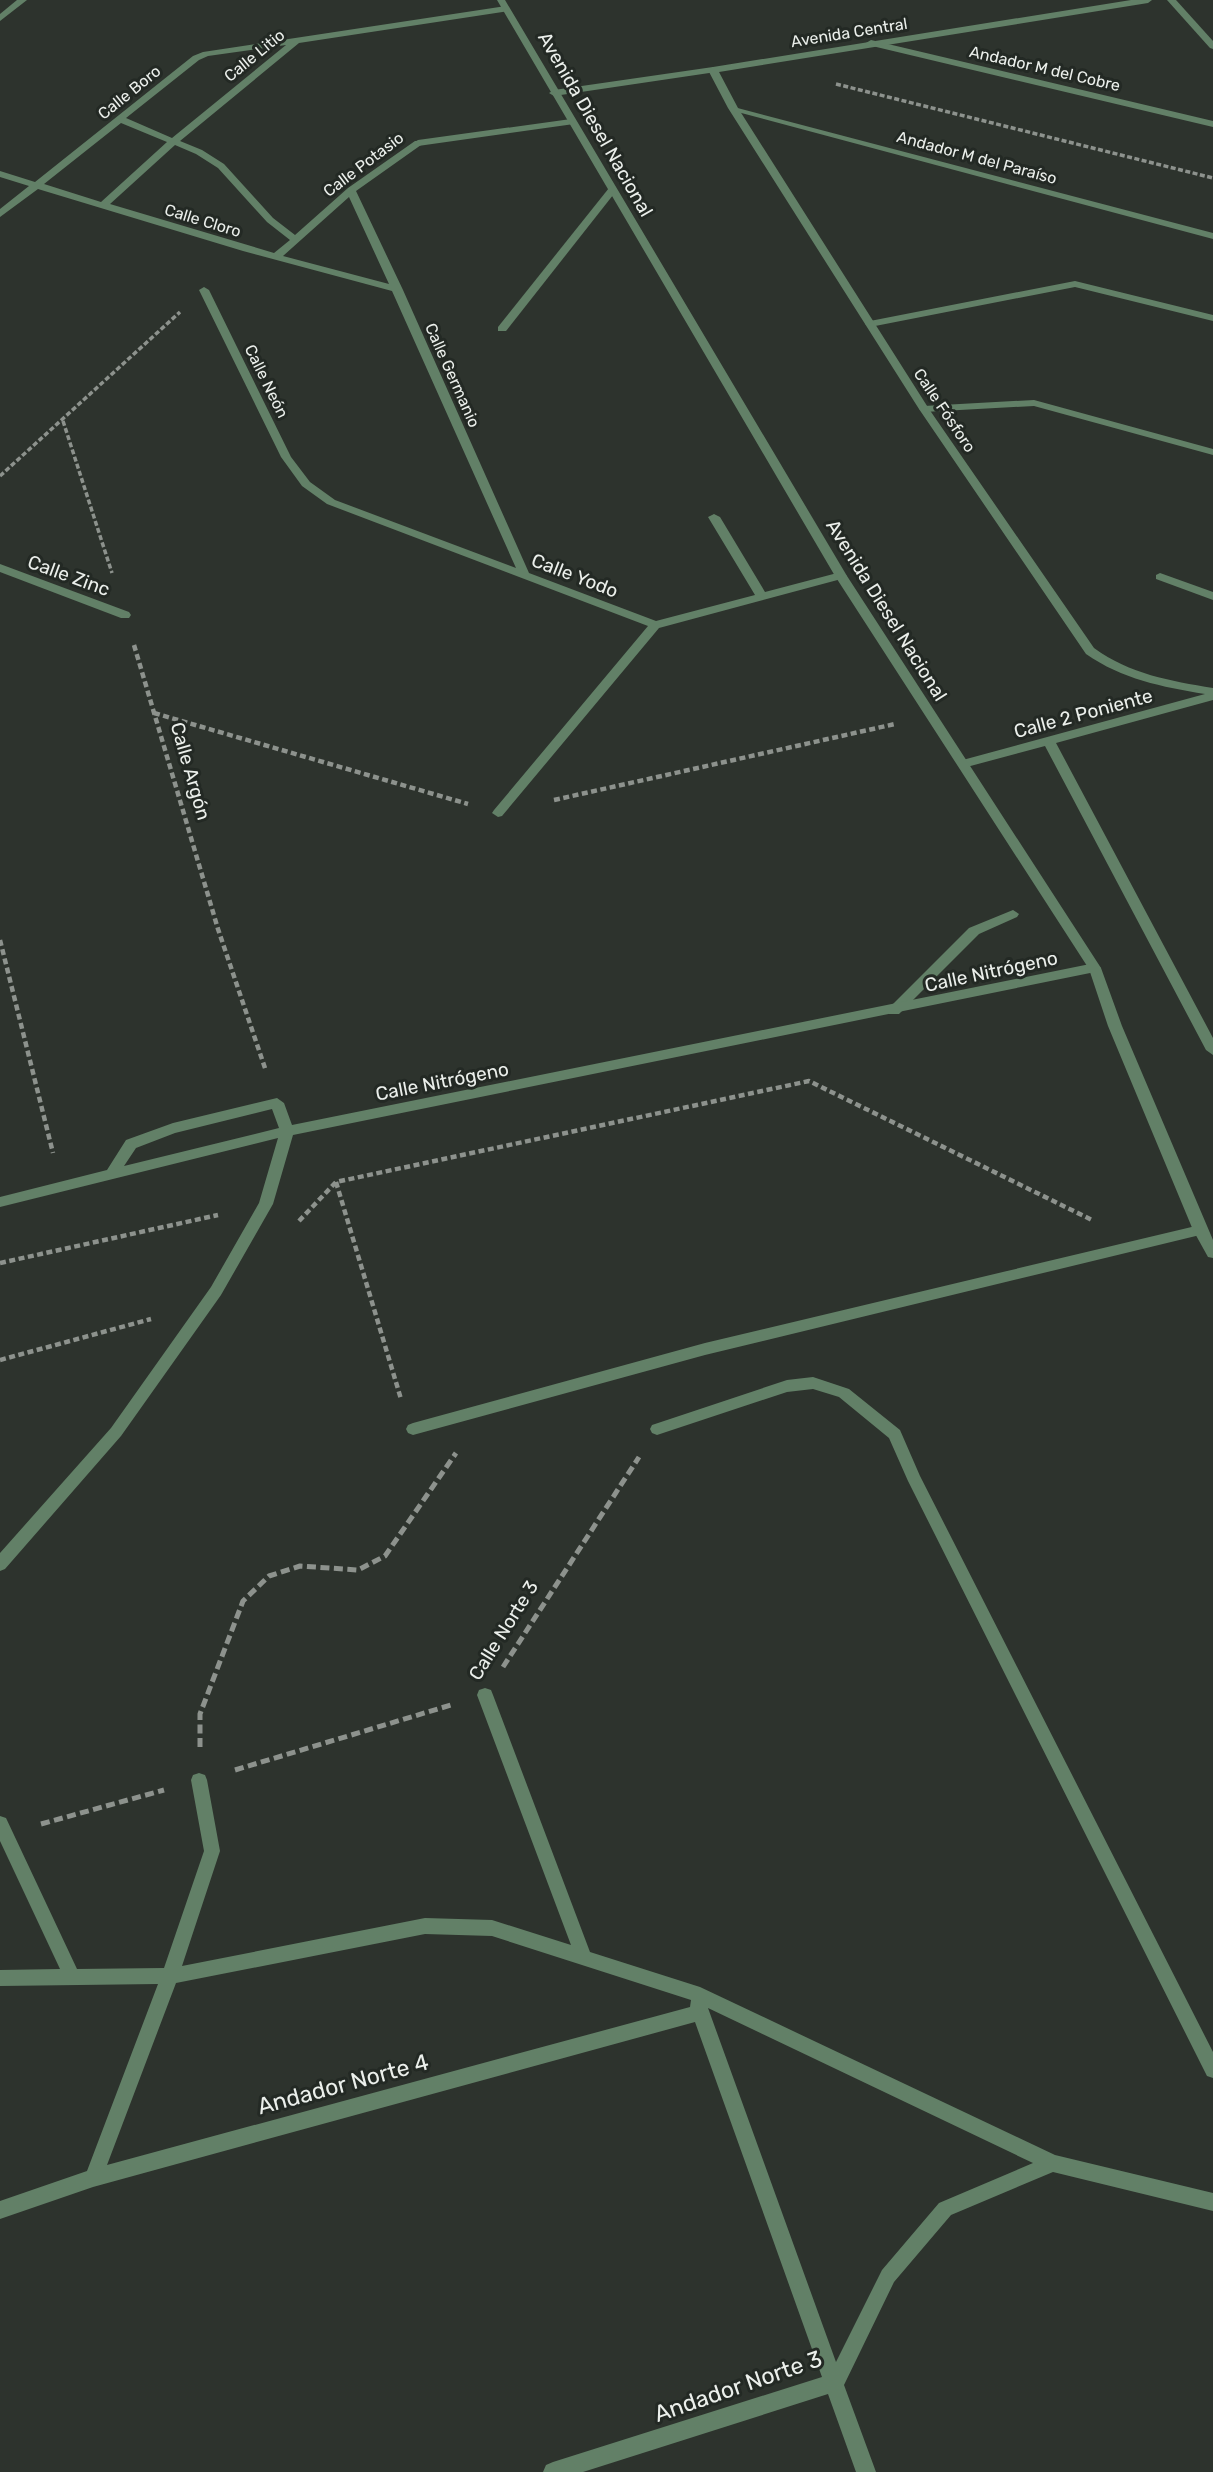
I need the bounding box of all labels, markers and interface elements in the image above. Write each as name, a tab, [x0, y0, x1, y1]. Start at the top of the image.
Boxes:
street label: Avenida Central	[789, 14, 909, 51]
street label: Calle Litio	[220, 25, 288, 86]
street label: Avenida Diesel Nacional	[533, 28, 658, 221]
street label: Andador M del Cobre	[968, 42, 1122, 95]
street label: Calle Boro	[94, 61, 164, 123]
street label: Andador M del Paraíso	[895, 127, 1059, 188]
street label: Calle Potasio	[319, 128, 407, 201]
street label: Calle Cloro	[162, 200, 243, 241]
street label: Calle Germanio	[421, 320, 484, 430]
street label: Calle Neón	[241, 342, 292, 421]
street label: Calle Fósforo	[910, 365, 980, 456]
street label: Avenida Diesel Nacional	[821, 515, 952, 705]
street label: Calle Yodo	[528, 548, 621, 602]
street label: Calle Zinc	[25, 550, 113, 601]
street label: Calle 2 Poniente	[1011, 684, 1155, 743]
street label: Calle Argón	[166, 720, 215, 823]
street label: Calle Nitrógeno	[923, 946, 1060, 997]
street label: Calle Nitrógeno	[374, 1057, 511, 1106]
street label: Calle Norte 3	[464, 1576, 543, 1684]
street label: Andador Norte 4	[254, 2048, 432, 2120]
street label: Andador Norte 3	[650, 2344, 826, 2428]

